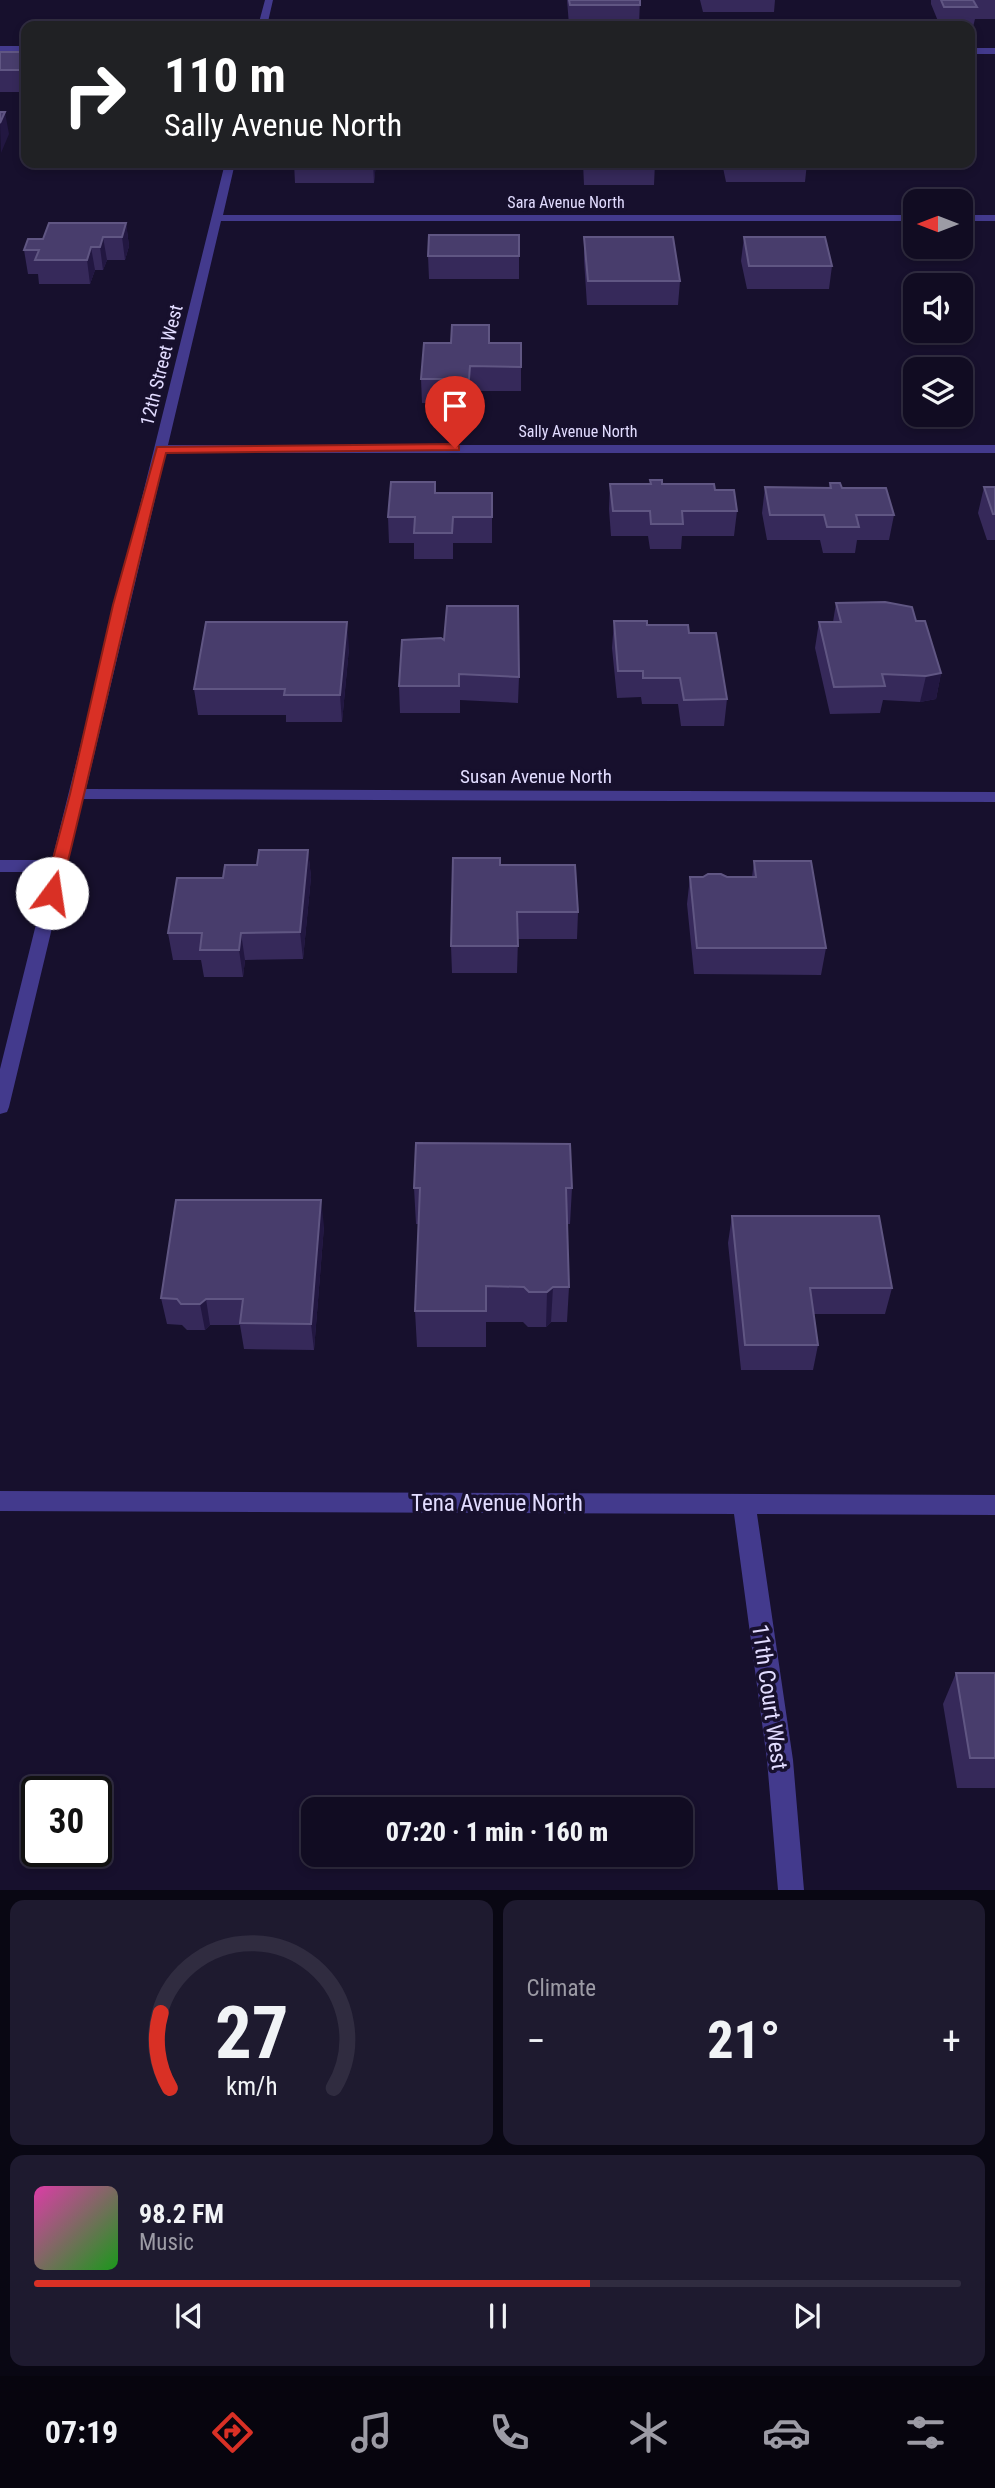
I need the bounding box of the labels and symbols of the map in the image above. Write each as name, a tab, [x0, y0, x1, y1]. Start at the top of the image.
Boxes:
north arrow	[903, 189, 973, 259]
street label: Sara Avenue North	[507, 193, 625, 212]
street label: 12th Street West	[135, 302, 188, 428]
pin	[425, 376, 485, 448]
street label: Sally Avenue North	[518, 422, 638, 441]
street label: Susan Avenue North	[460, 765, 612, 788]
position arrow	[15, 856, 89, 930]
street label: Tena Avenue North	[411, 1490, 583, 1517]
street label: 11th Court West	[746, 1623, 793, 1771]
speed limit sign: 30	[21, 1776, 112, 1867]

